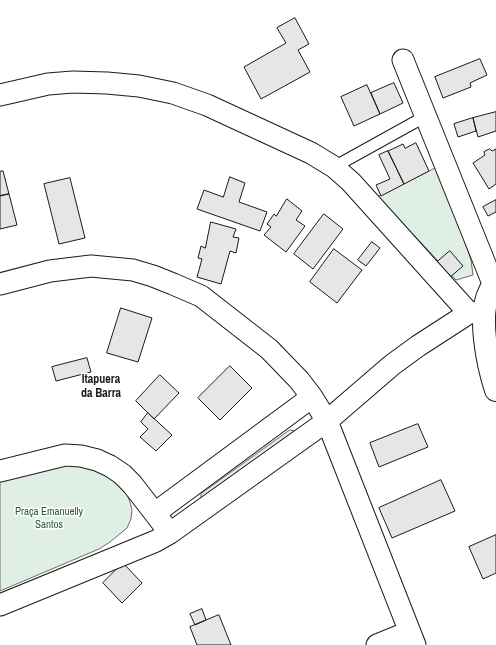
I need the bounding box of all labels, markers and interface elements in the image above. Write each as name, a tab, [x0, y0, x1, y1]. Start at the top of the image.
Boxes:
district label: Itapuera da Barra	[81, 373, 121, 401]
park label: Praça Emanuelly Santos	[15, 505, 83, 531]

